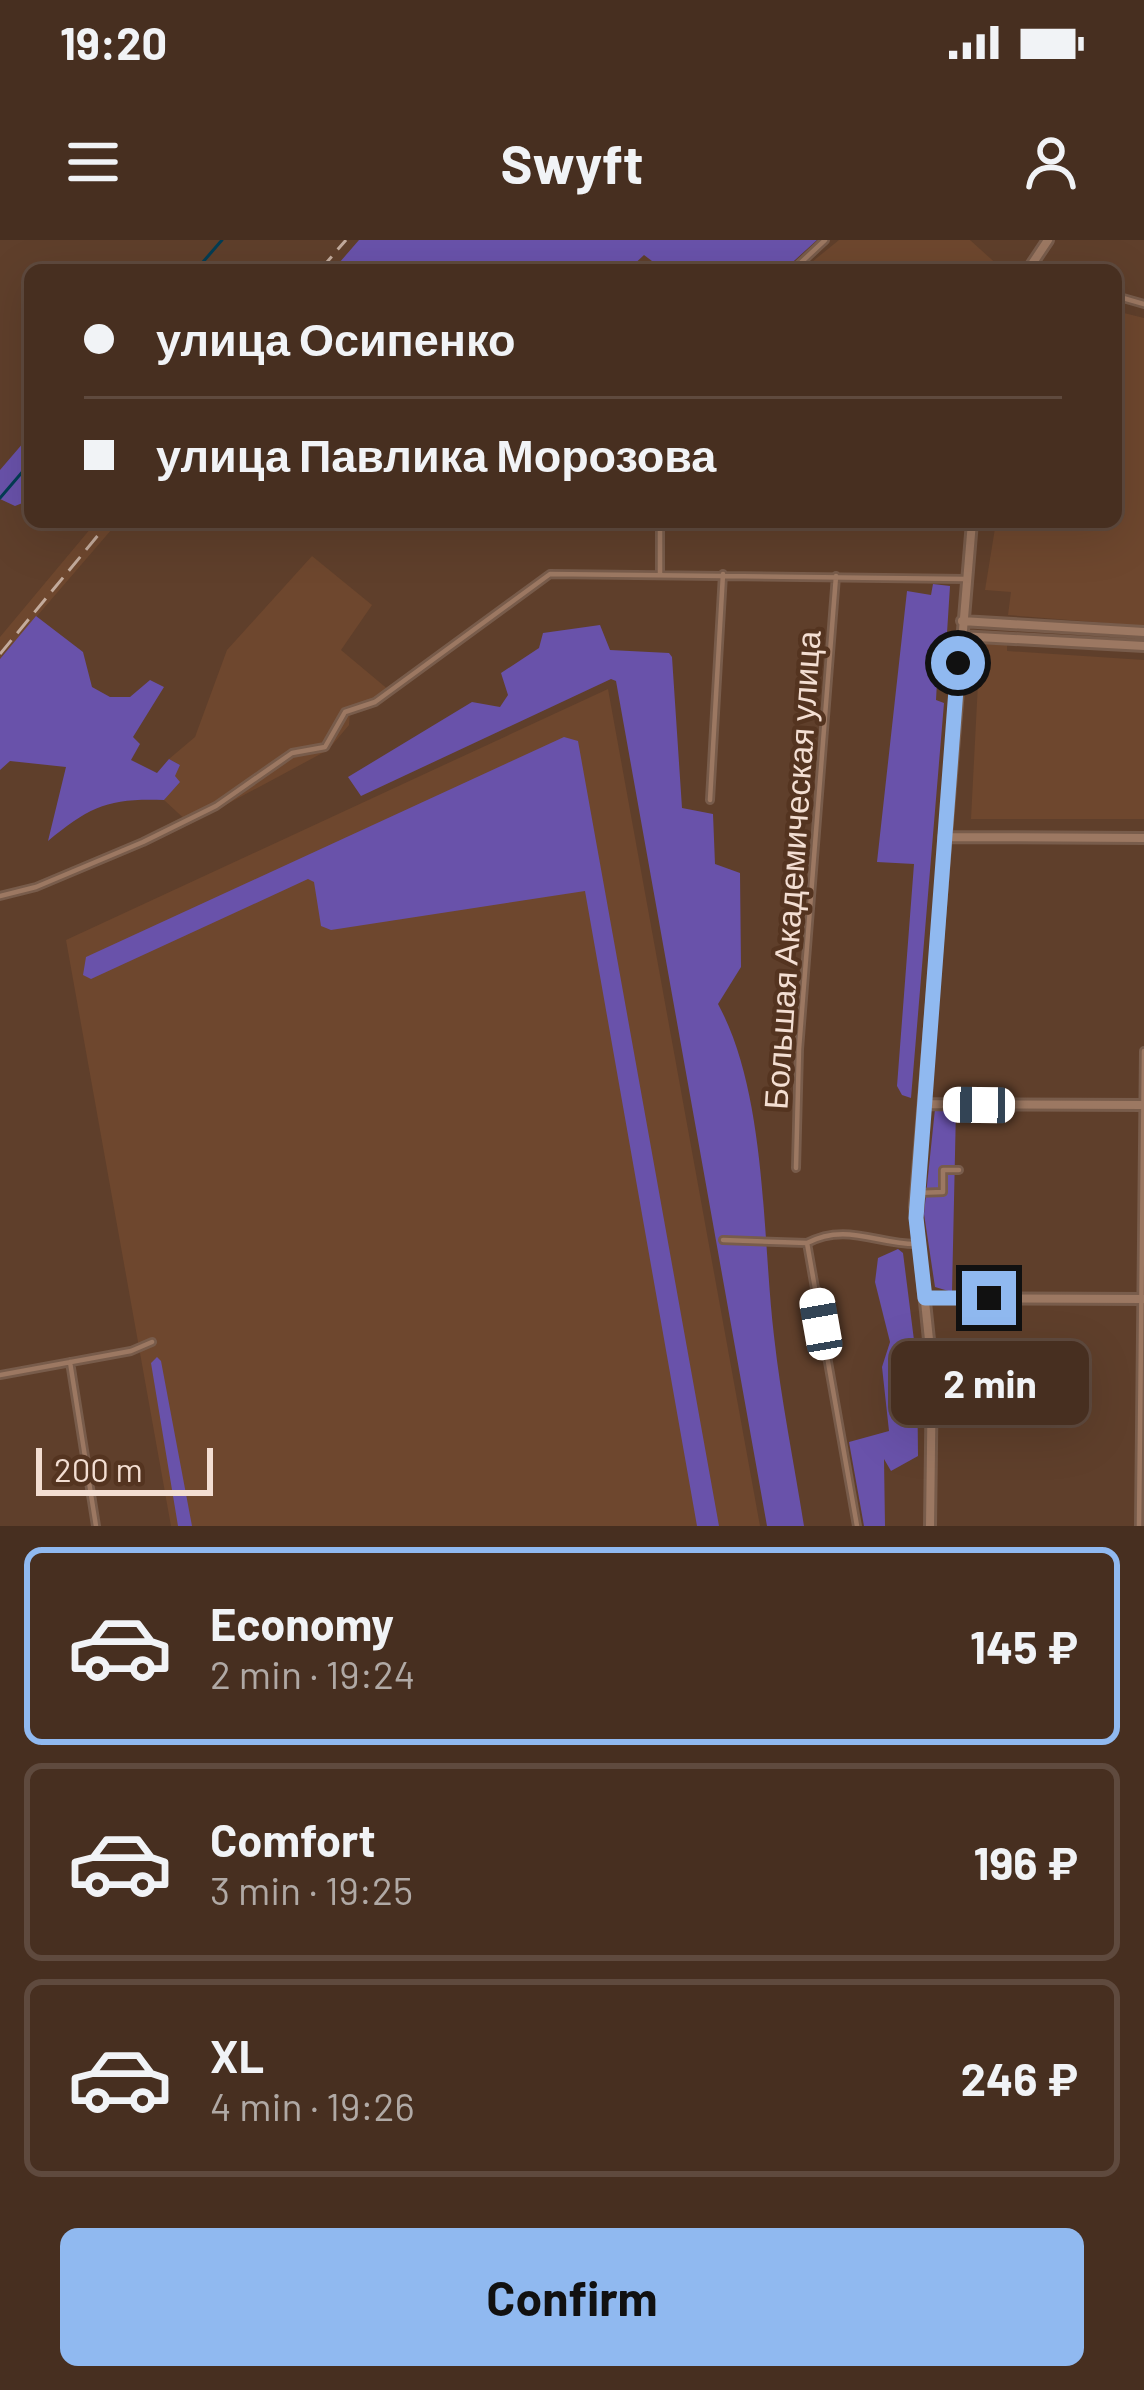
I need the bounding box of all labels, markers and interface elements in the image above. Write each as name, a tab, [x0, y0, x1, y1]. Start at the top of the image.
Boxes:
text: 19:20	[60, 15, 167, 69]
icon: menu	[60, 129, 126, 195]
icon: person	[1018, 129, 1084, 195]
text: Swyft	[500, 130, 644, 195]
text: улица Осипенко	[156, 311, 515, 365]
text: улица Павлика Морозова	[156, 427, 716, 481]
street label: Большая Академическая улица	[754, 629, 828, 1111]
route start	[931, 636, 985, 690]
car	[943, 1086, 1015, 1124]
route end	[962, 1271, 1016, 1325]
car	[797, 1285, 845, 1363]
callout: 2 min	[890, 1340, 1088, 1424]
text: 2 min	[943, 1359, 1037, 1406]
scale bar	[36, 1442, 213, 1495]
text: 200 m	[54, 1449, 143, 1489]
icon: car	[66, 1592, 174, 1700]
text: Economy	[210, 1596, 394, 1650]
text: 145 ₽	[970, 1619, 1078, 1673]
text: 2 min · 19:24	[210, 1650, 415, 1697]
icon: car	[66, 1808, 174, 1916]
text: Comfort	[210, 1812, 376, 1866]
text: 196 ₽	[973, 1835, 1078, 1889]
text: 3 min · 19:25	[210, 1866, 413, 1913]
icon: car	[66, 2024, 174, 2132]
text: XL	[210, 2028, 264, 2082]
text: 246 ₽	[961, 2051, 1078, 2105]
text: 4 min · 19:26	[210, 2082, 414, 2129]
button: Confirm	[60, 2228, 1084, 2366]

